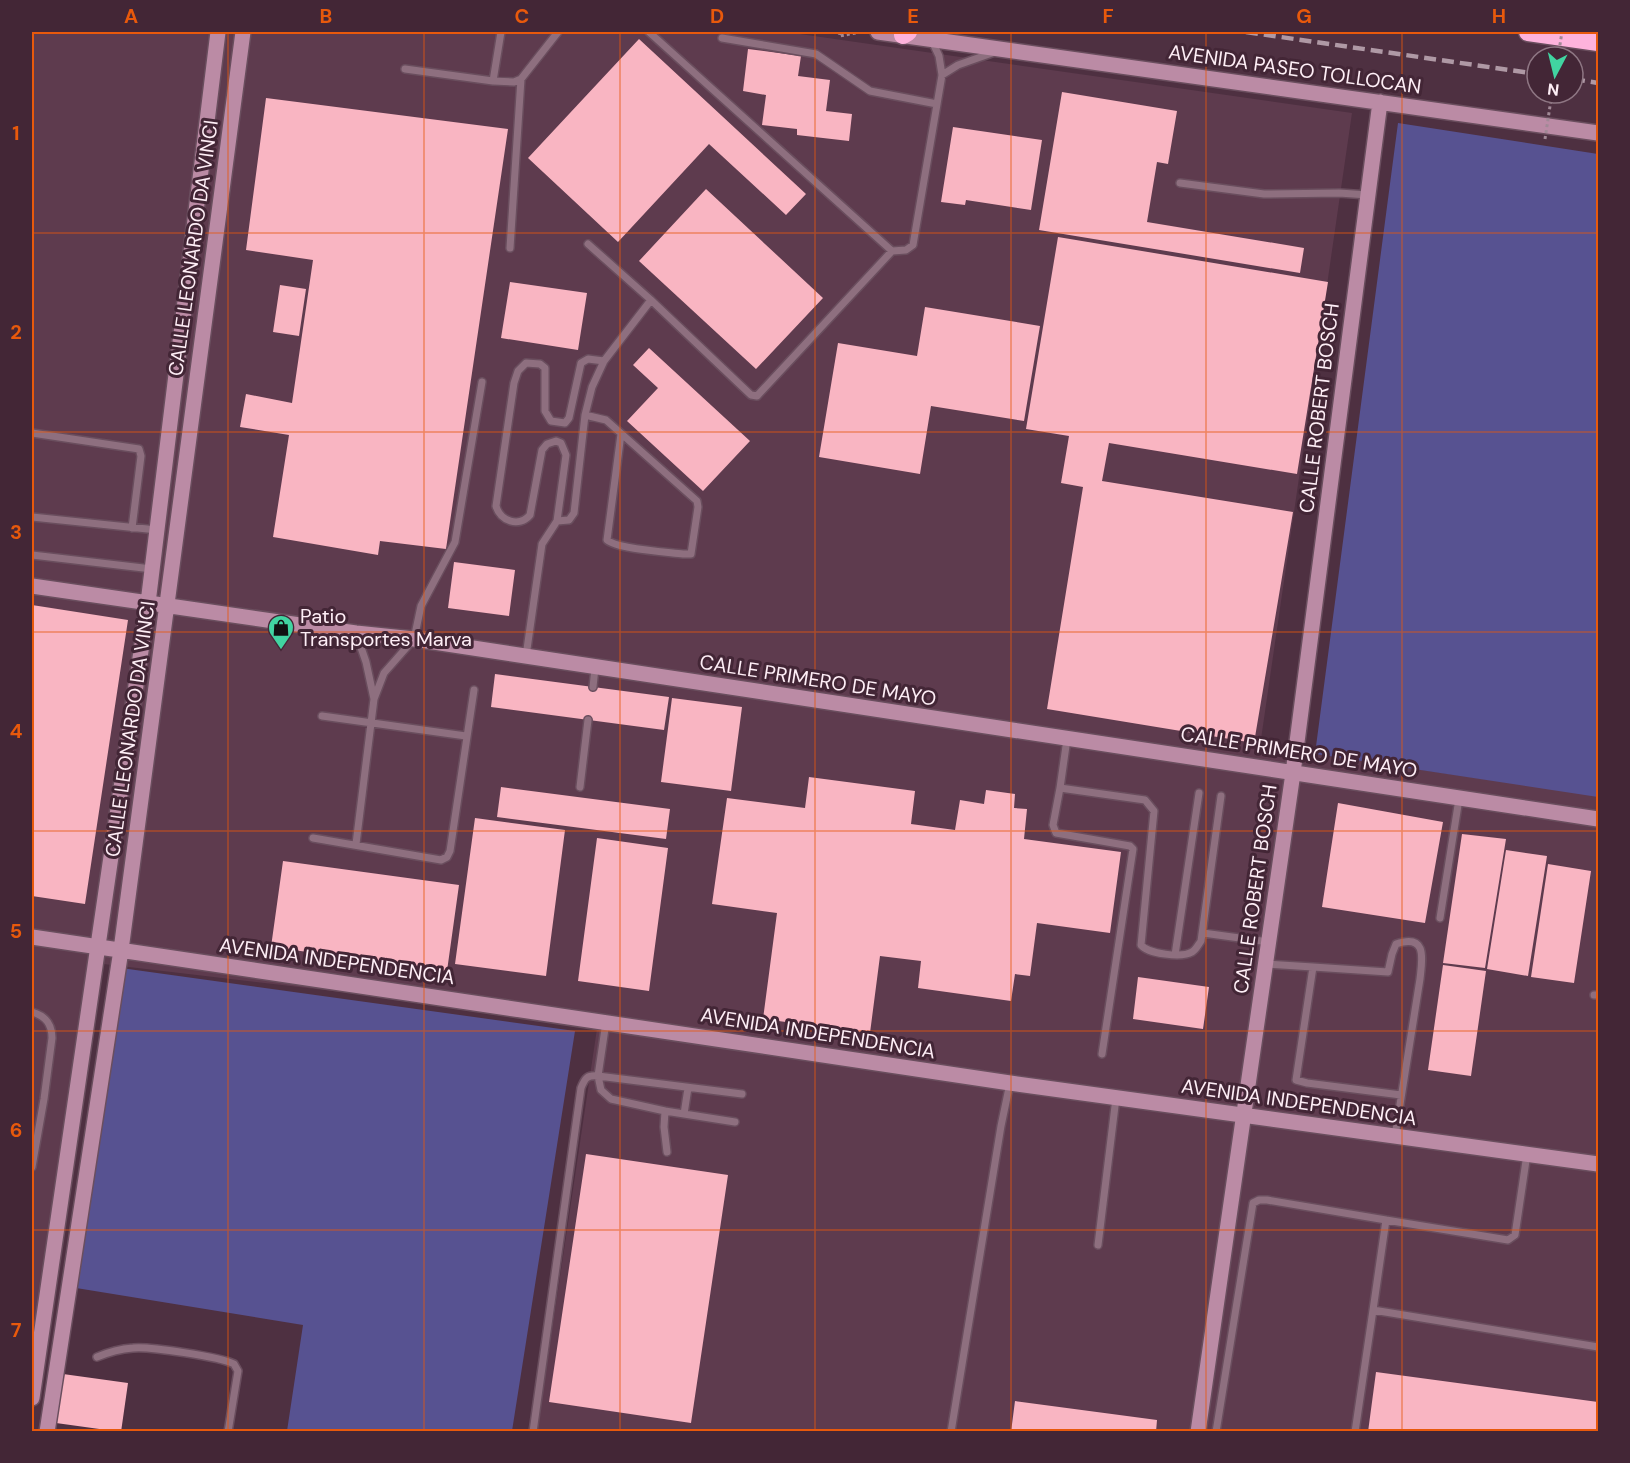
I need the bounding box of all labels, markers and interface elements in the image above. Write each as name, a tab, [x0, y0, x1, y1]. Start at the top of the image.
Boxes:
text: A	[124, 3, 138, 29]
text: B	[320, 3, 332, 29]
text: C	[515, 3, 529, 29]
text: D	[710, 3, 724, 29]
text: E	[907, 3, 919, 29]
text: F	[1102, 3, 1114, 29]
text: G	[1296, 3, 1312, 29]
text: H	[1492, 3, 1506, 29]
street label: AVENIDA PASEO TOLLOCAN	[1167, 38, 1423, 100]
north arrow	[1525, 45, 1585, 105]
text: N	[1546, 78, 1560, 101]
street label: CALLE LEONARDO DA VINCI	[162, 118, 224, 378]
text: 1	[12, 120, 20, 146]
street label: CALLE ROBERT BOSCH	[1293, 302, 1345, 514]
text: 2	[10, 319, 22, 345]
text: 3	[10, 519, 22, 545]
street label: CALLE LEONARDO DA VINCI	[99, 599, 161, 859]
place label: Patio Transportes Marva	[300, 603, 472, 652]
shop icon: Patio Transportes Marva	[266, 613, 296, 651]
street label: CALLE PRIMERO DE MAYO	[698, 648, 938, 712]
text: 4	[10, 718, 23, 744]
street label: CALLE PRIMERO DE MAYO	[1179, 720, 1419, 784]
street label: CALLE ROBERT BOSCH	[1227, 783, 1283, 995]
text: 5	[10, 918, 22, 944]
street label: AVENIDA INDEPENDENCIA	[218, 932, 456, 990]
street label: AVENIDA INDEPENDENCIA	[699, 1002, 937, 1064]
street label: AVENIDA INDEPENDENCIA	[1180, 1073, 1418, 1131]
text: 6	[10, 1117, 22, 1143]
text: 7	[11, 1317, 22, 1343]

